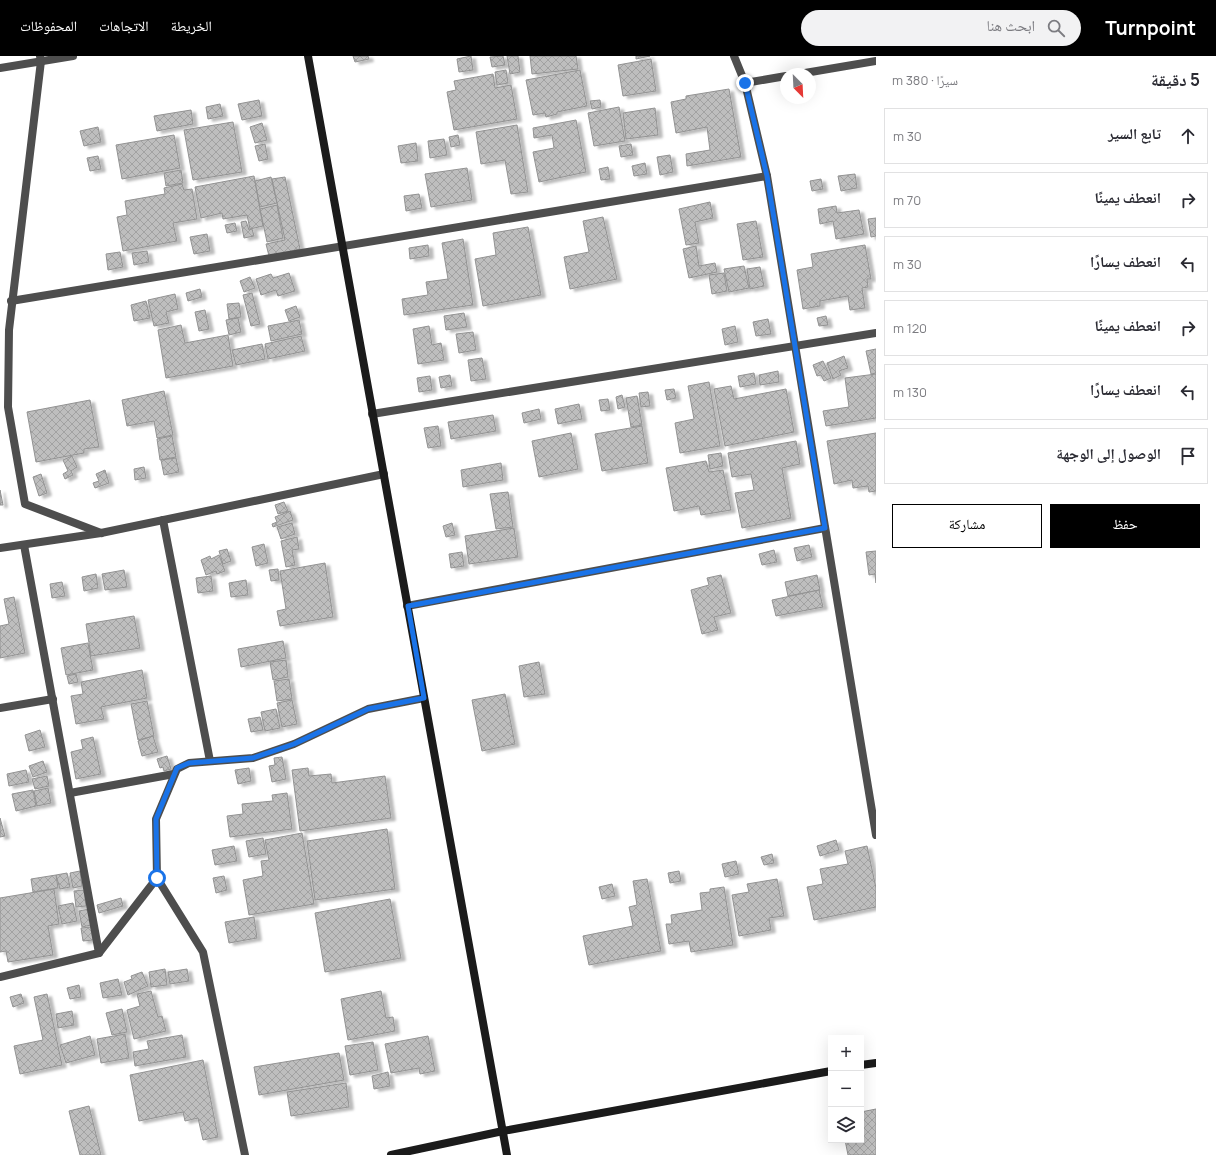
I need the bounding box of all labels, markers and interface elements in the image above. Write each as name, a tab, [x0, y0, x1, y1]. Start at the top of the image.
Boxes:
search box	[801, 10, 1081, 46]
text: ابحث هنا	[986, 15, 1035, 36]
text: Turnpoint	[1105, 15, 1196, 41]
text: المحفوظات	[20, 16, 77, 35]
text: الاتجاهات	[99, 16, 149, 35]
text: الخريطة	[171, 16, 212, 35]
icon: search	[1045, 17, 1067, 39]
north arrow	[780, 68, 816, 104]
text: 5 دقيقة	[1151, 68, 1200, 91]
text: سيرًا · 380 m	[892, 71, 958, 89]
route end	[736, 74, 754, 92]
text: تابع السير	[1108, 123, 1161, 144]
icon: ahead	[1177, 125, 1199, 147]
text: 30 m	[893, 127, 922, 145]
text: انعطف يمينًا	[1094, 187, 1161, 208]
icon: right	[1177, 189, 1199, 211]
text: 70 m	[893, 191, 921, 209]
text: انعطف يسارًا	[1090, 251, 1161, 272]
icon: left	[1177, 253, 1199, 275]
text: 30 m	[893, 255, 922, 273]
text: انعطف يمينًا	[1094, 315, 1161, 336]
icon: right	[1177, 317, 1199, 339]
text: 120 m	[893, 319, 927, 337]
text: انعطف يسارًا	[1090, 379, 1161, 400]
icon: left	[1177, 381, 1199, 403]
text: 130 m	[893, 383, 927, 401]
text: الوصول إلى الوجهة	[1056, 443, 1161, 464]
icon: arrive	[1177, 445, 1199, 467]
button: مشاركة	[892, 504, 1042, 548]
button: حفظ	[1050, 504, 1200, 548]
route start	[148, 869, 166, 887]
map controls	[828, 1035, 864, 1143]
button: +	[828, 1035, 864, 1071]
button: −	[828, 1071, 864, 1107]
button: layers	[828, 1107, 864, 1143]

